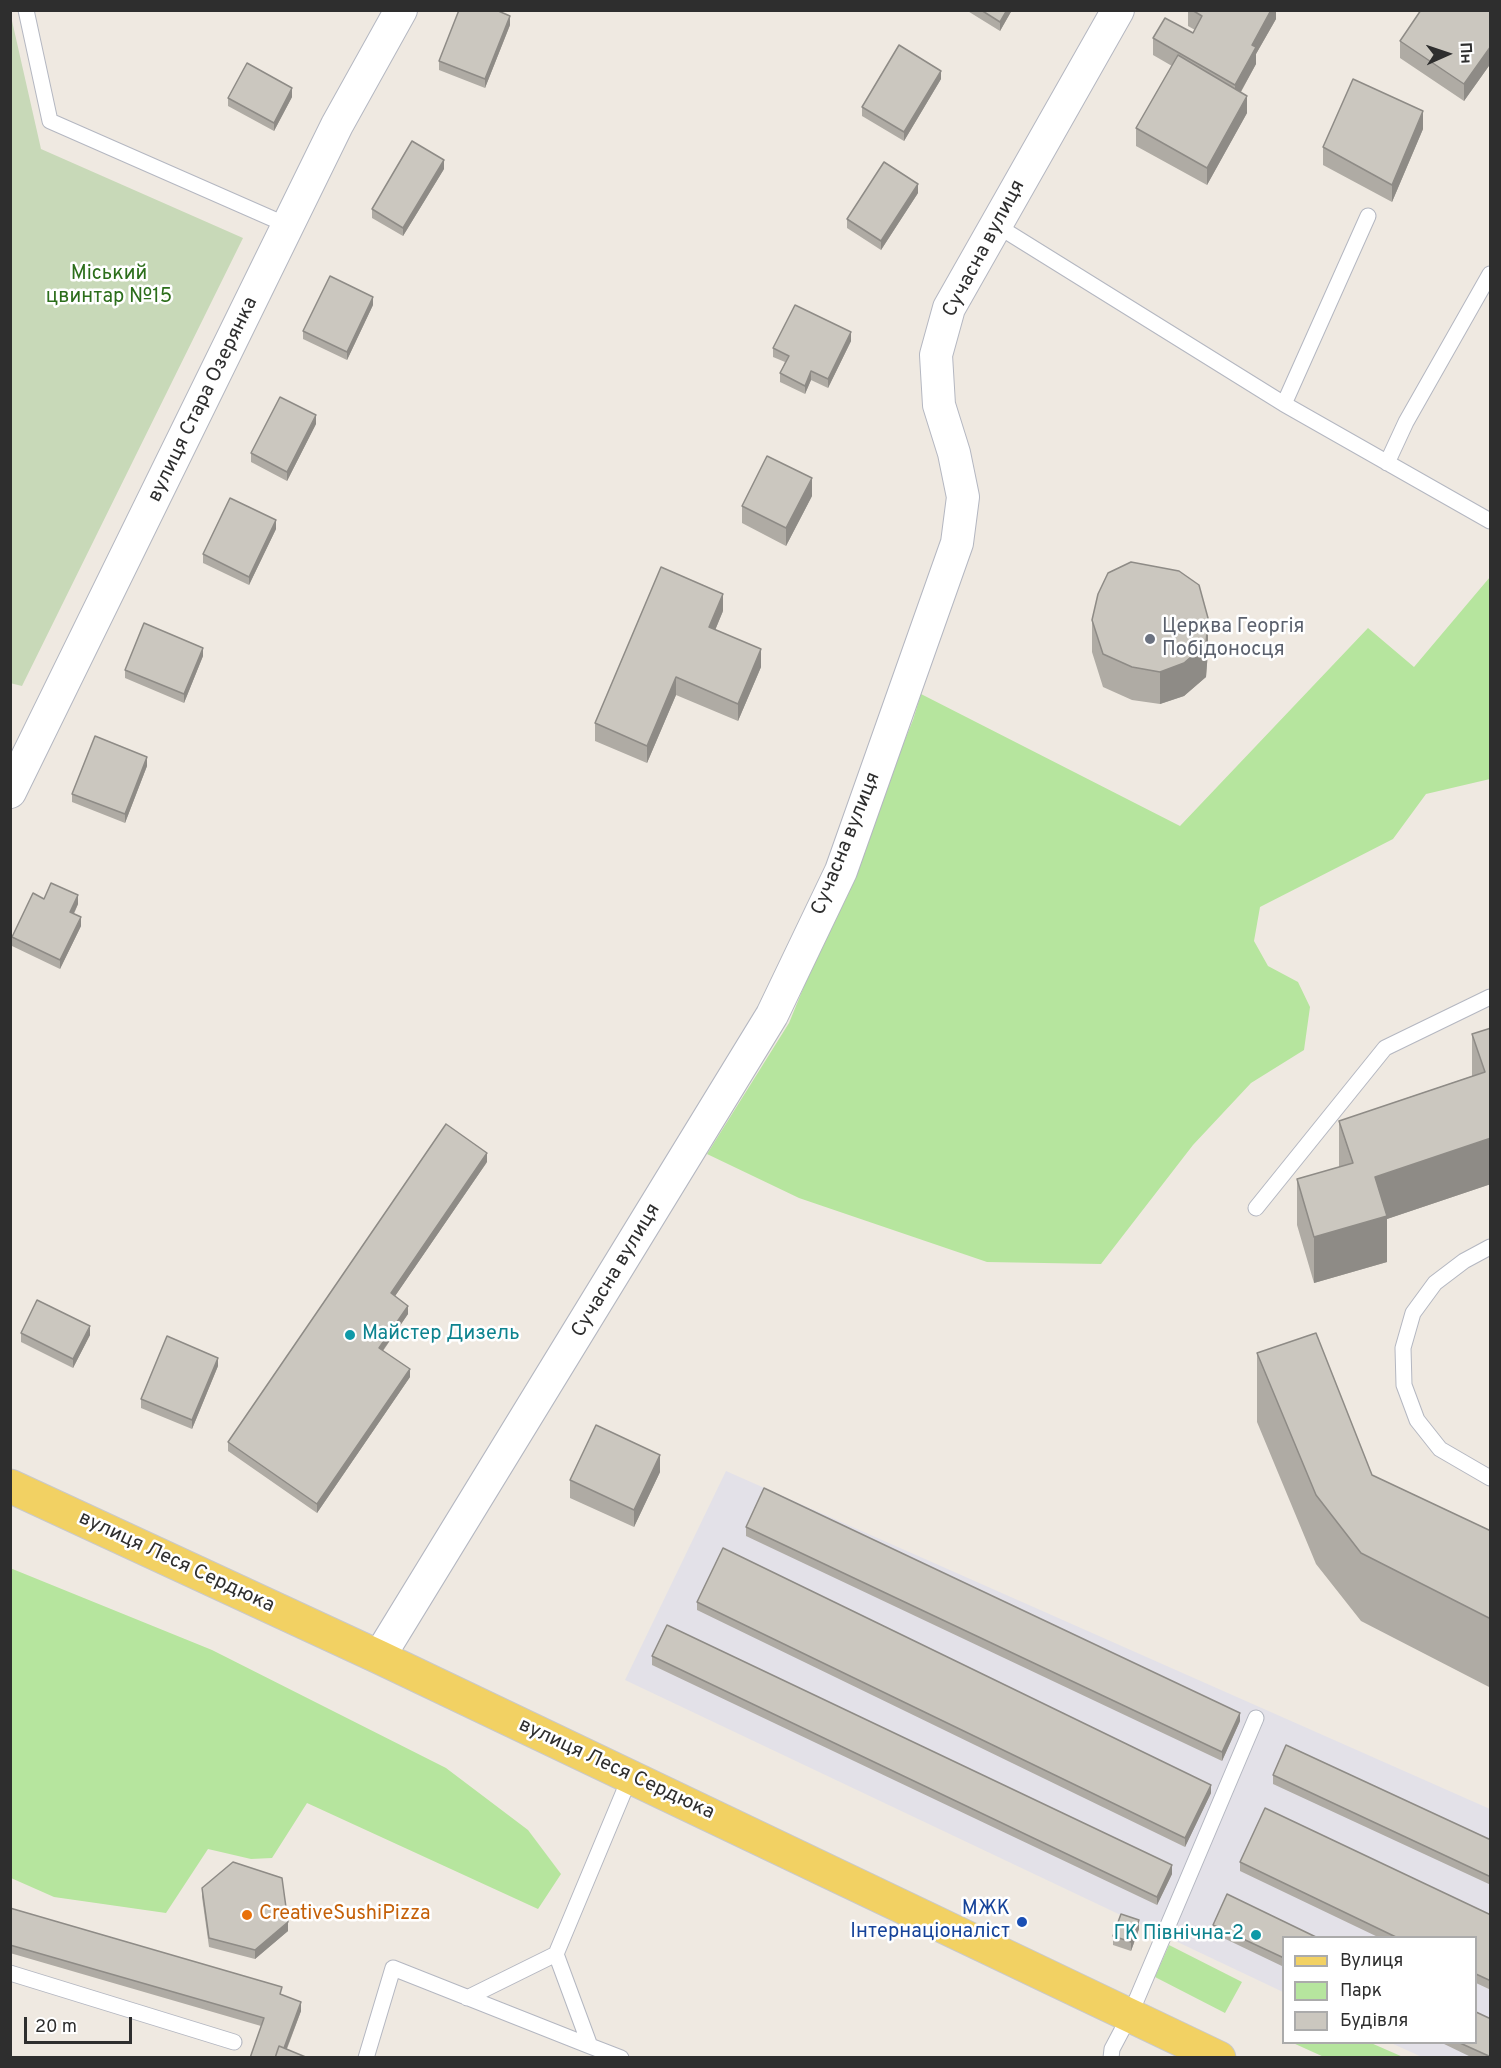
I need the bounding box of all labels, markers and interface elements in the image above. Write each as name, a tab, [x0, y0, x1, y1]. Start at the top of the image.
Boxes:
north arrow	[1417, 24, 1477, 84]
text: Пн	[1454, 42, 1476, 64]
street label: Сучасна вулиця	[939, 176, 1031, 322]
park label: Міський цвинтар №15	[46, 263, 172, 310]
street label: вулиця Стара Озерянка	[144, 294, 264, 506]
place label: Церква Георгія Побідоносця	[1162, 616, 1304, 663]
marker: Церква Георгія Побідоносця	[1143, 632, 1157, 646]
street label: Сучасна вулиця	[807, 769, 887, 919]
street label: Сучасна вулиця	[568, 1200, 666, 1342]
place label: Майстер Дизель	[362, 1323, 520, 1347]
marker: Майстер Дизель	[343, 1328, 357, 1342]
street label: вулиця Леся Сердюка	[74, 1507, 278, 1619]
street label: вулиця Леся Сердюка	[514, 1714, 718, 1826]
place label: МЖК Інтернаціоналіст	[850, 1898, 1010, 1945]
place label: CreativeSushiPizza	[259, 1903, 431, 1927]
marker: CreativeSushiPizza	[240, 1908, 254, 1922]
marker: МЖК Інтернаціоналіст	[1015, 1915, 1029, 1929]
place label: ГК Північна-2	[1113, 1923, 1244, 1947]
marker: ГК Північна-2	[1249, 1928, 1263, 1942]
legend	[1282, 1936, 1477, 2044]
text: Вулиця	[1340, 1950, 1403, 1973]
text: Парк	[1340, 1980, 1382, 2003]
scale bar	[27, 2005, 135, 2043]
text: Будівля	[1340, 2010, 1408, 2033]
text: 20 m	[35, 2016, 77, 2039]

